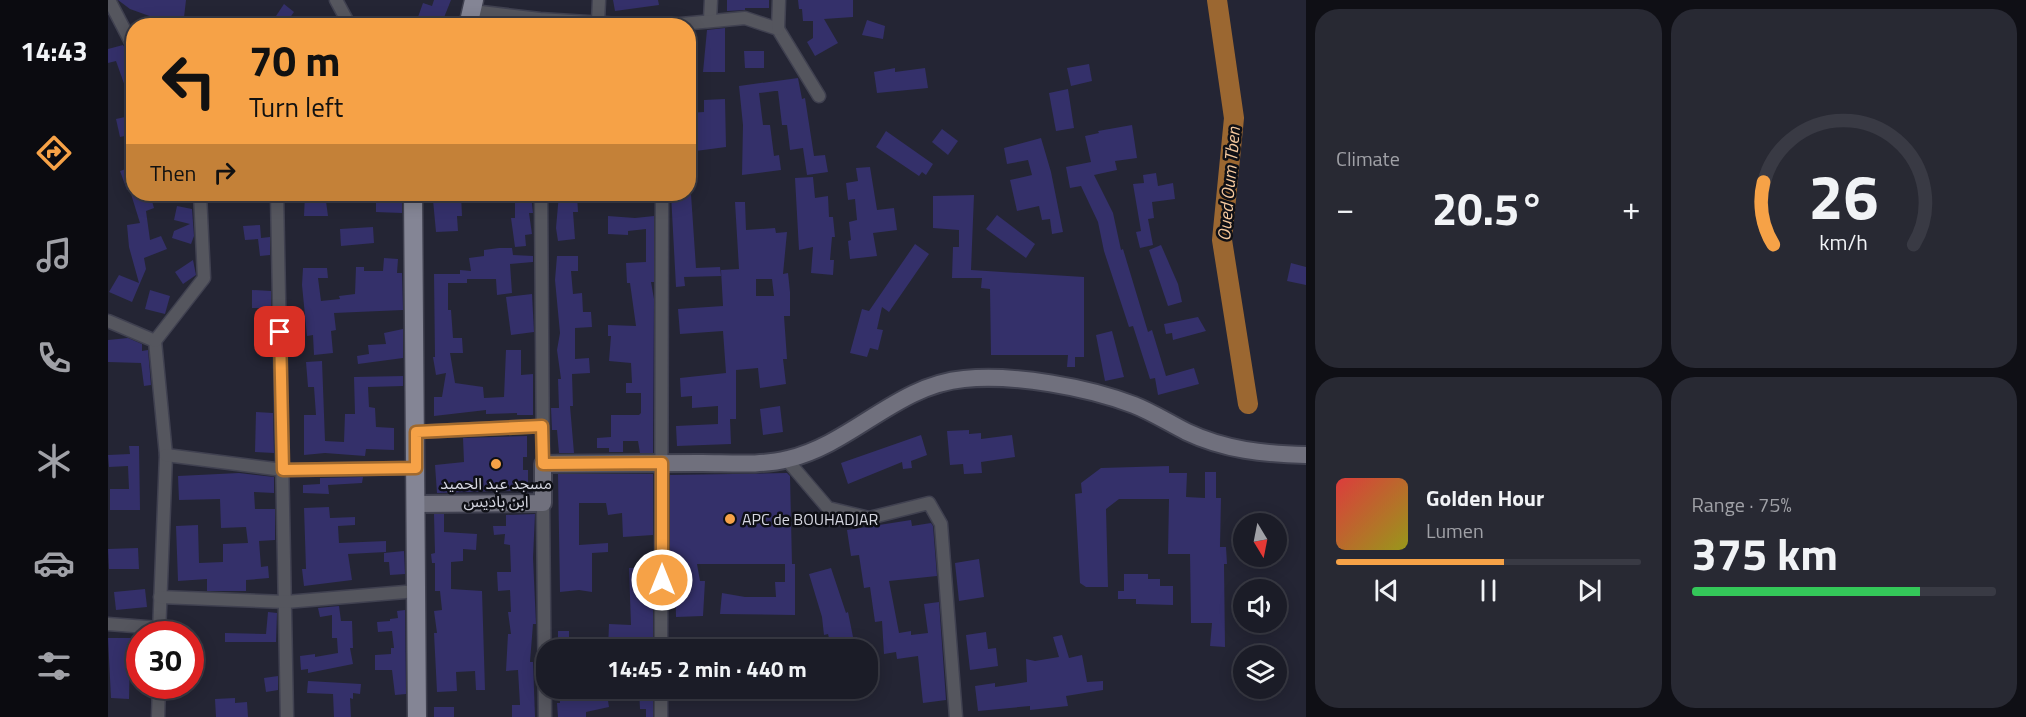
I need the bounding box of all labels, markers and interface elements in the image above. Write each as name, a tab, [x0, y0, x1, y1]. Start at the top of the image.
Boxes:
text: 70 m	[249, 28, 341, 92]
text: 14:43	[20, 30, 88, 71]
icon: left	[150, 42, 228, 120]
text: Turn left	[249, 86, 343, 127]
water label: Oued Oum Tben	[1210, 125, 1247, 242]
icon: directions	[33, 132, 75, 174]
text: Climate	[1336, 143, 1400, 174]
text: 26	[1809, 148, 1879, 243]
text: Then	[150, 156, 196, 190]
icon: right	[208, 156, 241, 189]
text: 20.5°	[1432, 174, 1544, 242]
text: −	[1336, 183, 1354, 233]
text: +	[1622, 183, 1640, 233]
text: km/h	[1819, 227, 1868, 259]
icon: music	[33, 234, 75, 276]
pin	[254, 306, 305, 357]
icon: arrive	[263, 315, 296, 348]
icon: phone	[33, 337, 75, 379]
icon: climate	[33, 440, 75, 482]
marker: مسجد عبد الحميد ابن باديس	[489, 457, 503, 471]
place label: مسجد عبد الحميد ابن باديس	[440, 471, 552, 513]
text: Golden Hour	[1426, 481, 1544, 515]
text: Range · 75%	[1692, 489, 1792, 520]
place label: APC de BOUHADJAR	[742, 507, 879, 531]
marker: APC de BOUHADJAR	[723, 512, 737, 526]
north arrow	[1233, 513, 1287, 567]
map controls	[1233, 513, 1287, 699]
text: Lumen	[1426, 515, 1484, 546]
text: 375 km	[1692, 519, 1838, 587]
icon: car	[33, 542, 75, 584]
position arrow	[630, 548, 694, 612]
icon: previous	[1370, 574, 1403, 607]
icon: pause	[1472, 574, 1505, 607]
icon: next	[1573, 574, 1606, 607]
button: sound	[1233, 579, 1287, 633]
speed limit sign: 30	[126, 621, 204, 699]
icon: filters	[33, 645, 75, 687]
button: layers	[1233, 645, 1287, 699]
text: 14:45 · 2 min · 440 m	[607, 652, 807, 686]

